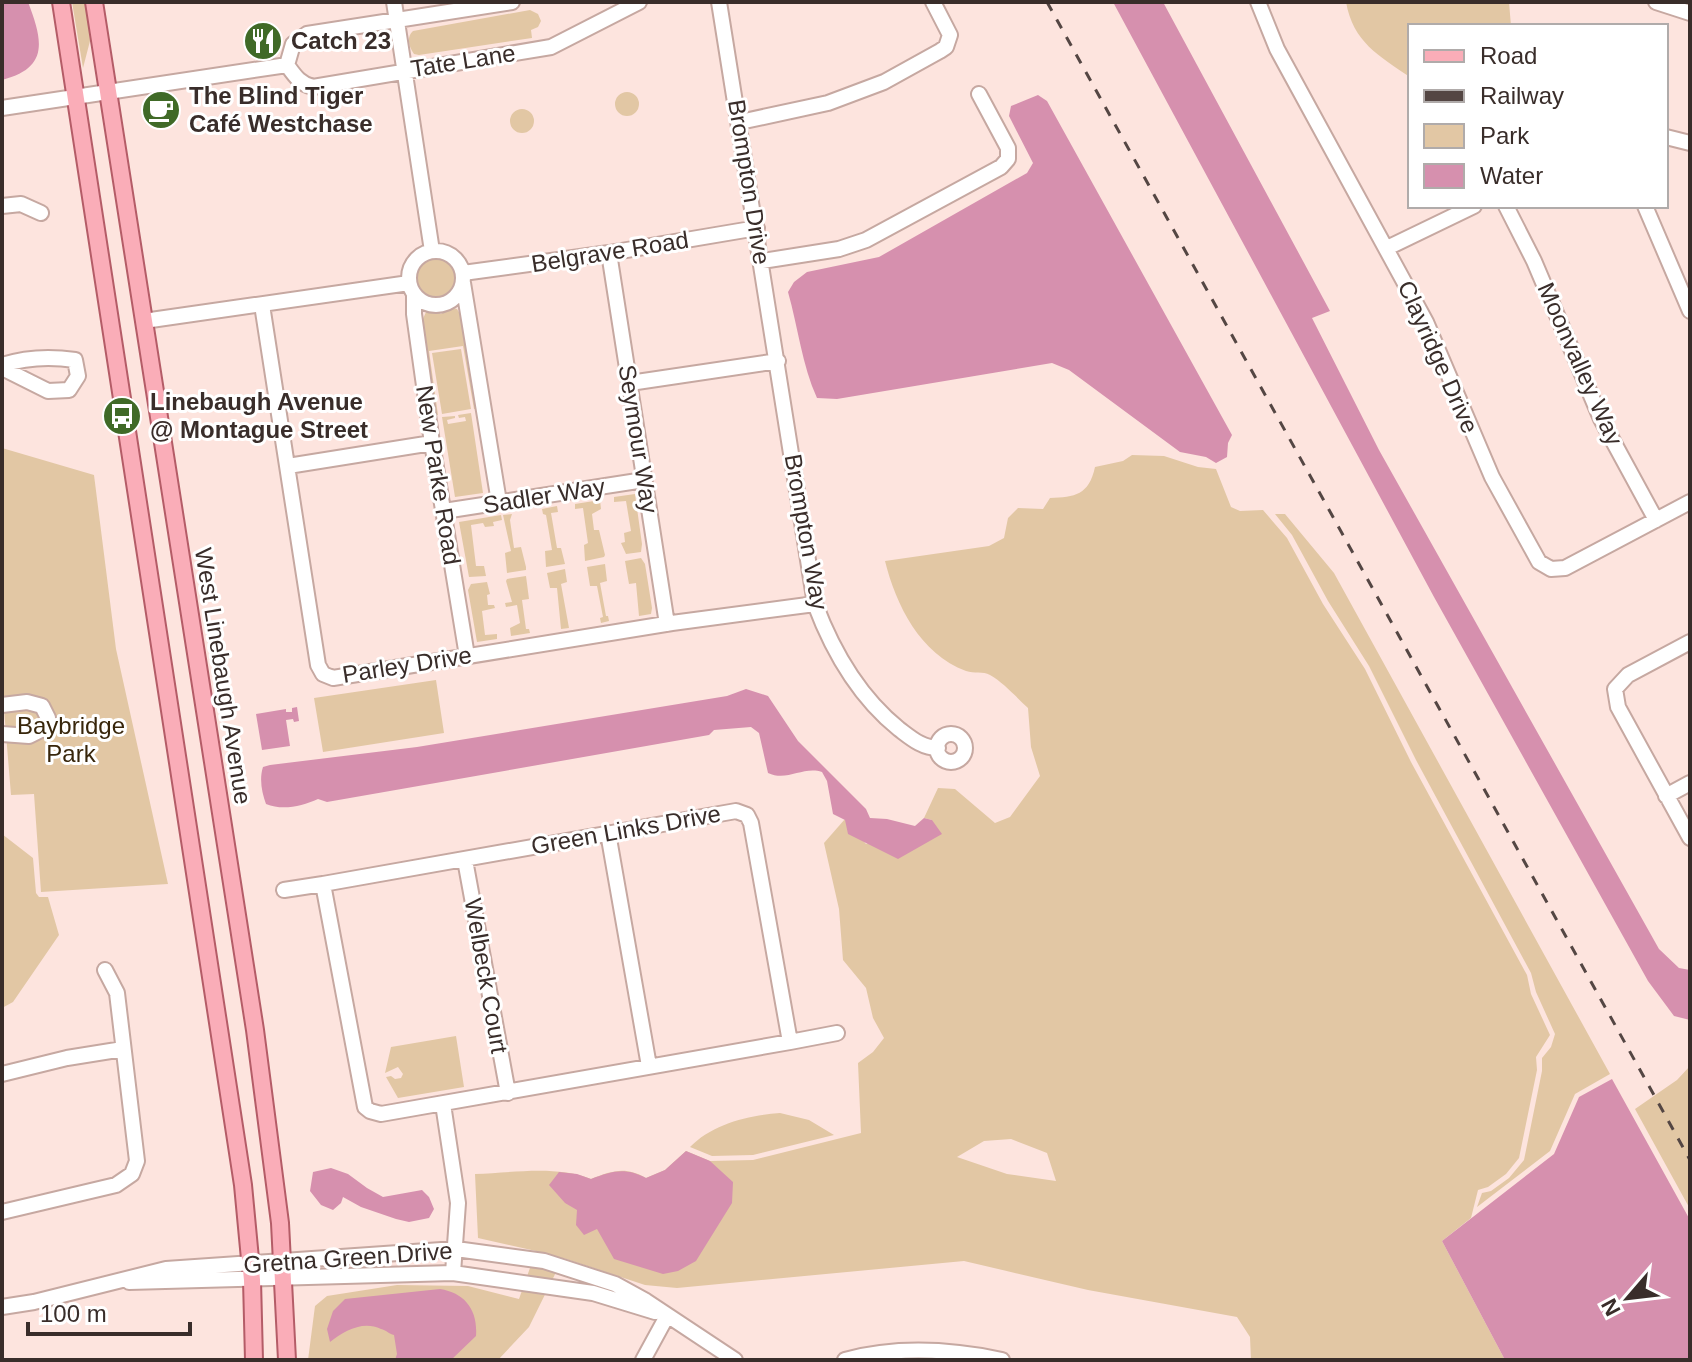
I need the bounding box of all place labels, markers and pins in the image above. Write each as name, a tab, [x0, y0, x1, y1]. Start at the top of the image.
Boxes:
restaurant icon: Catch 23	[242, 20, 284, 62]
place label: Catch 23	[291, 27, 391, 54]
place label: The Blind Tiger Café Westchase	[189, 82, 373, 137]
cafe icon: The Blind Tiger Café Westchase	[140, 89, 182, 131]
place label: Linebaugh Avenue @ Montague Street	[150, 388, 368, 443]
bus stop icon: Linebaugh Avenue @ Montague Street	[101, 395, 143, 437]

